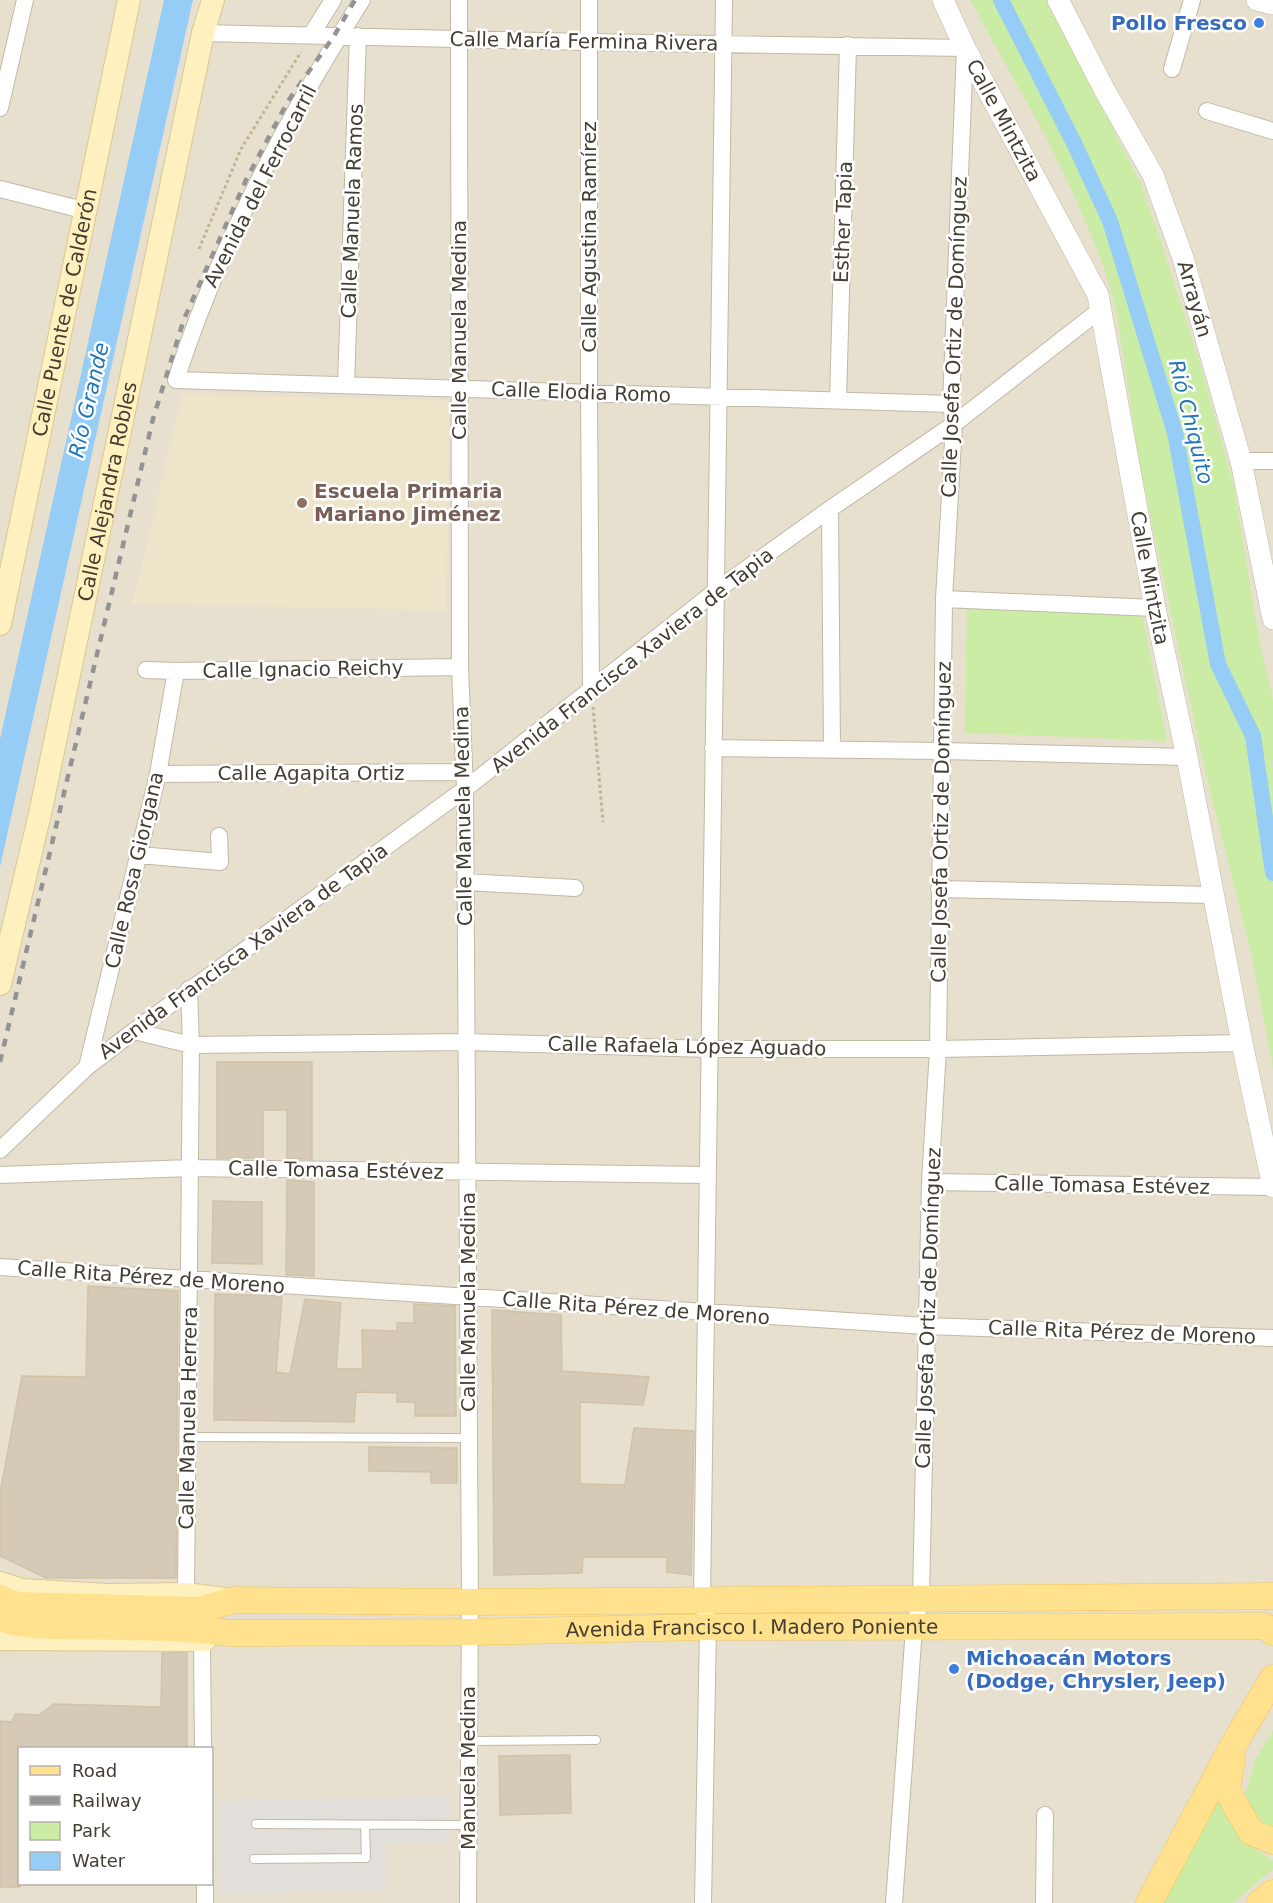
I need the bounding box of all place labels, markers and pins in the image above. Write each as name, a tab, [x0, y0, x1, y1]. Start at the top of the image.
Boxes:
place label: Pollo Fresco	[1111, 11, 1247, 35]
marker: Pollo Fresco	[1252, 16, 1266, 30]
place label: Escuela Primaria Mariano Jiménez	[314, 479, 502, 526]
marker: Escuela Primaria Mariano Jiménez	[295, 496, 309, 510]
place label: Michoacán Motors (Dodge, Chrysler, Jeep)	[966, 1646, 1226, 1693]
marker: Michoacán Motors (Dodge, Chrysler, Jeep)	[947, 1662, 961, 1676]

